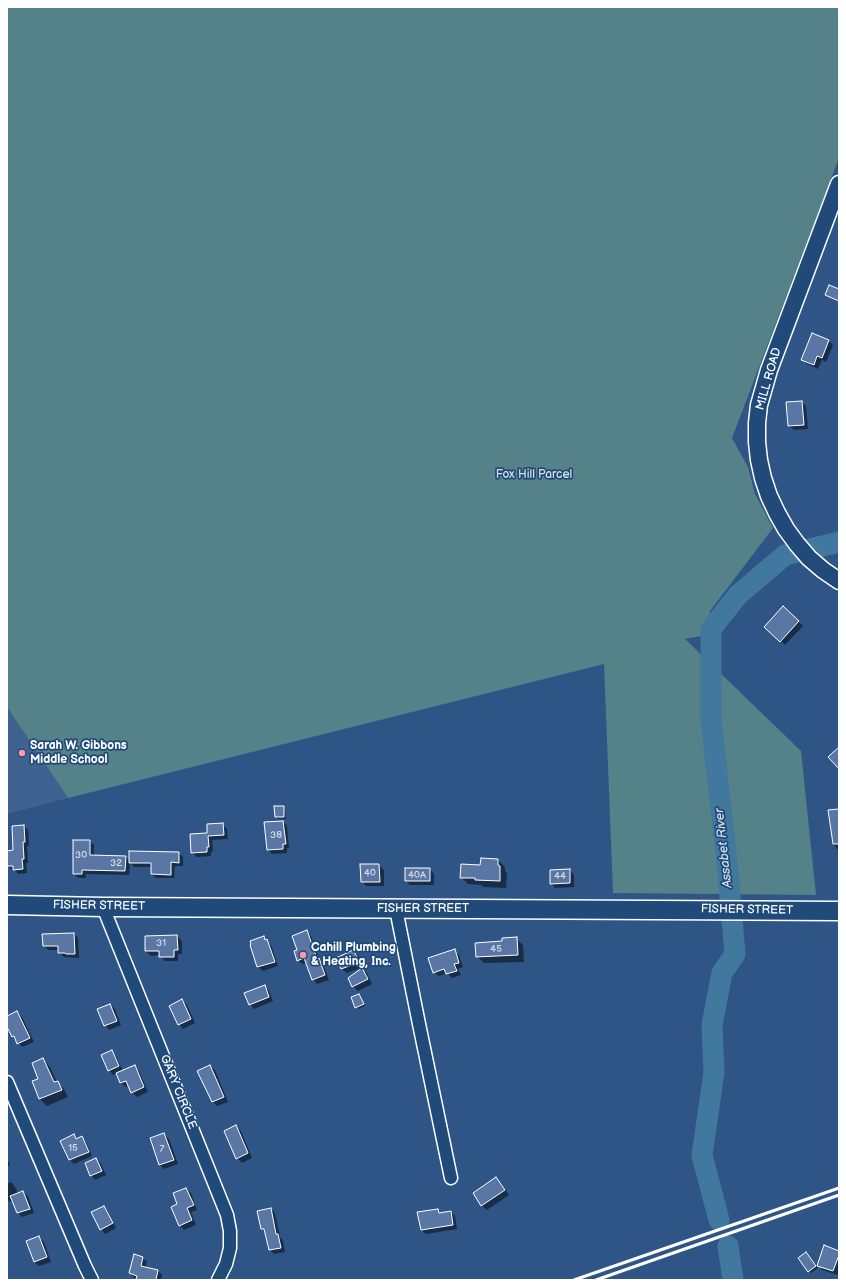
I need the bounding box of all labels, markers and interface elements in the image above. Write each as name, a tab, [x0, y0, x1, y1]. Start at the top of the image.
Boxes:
street label: MILL ROAD	[753, 346, 785, 412]
park label: Fox Hill Parcel	[496, 468, 572, 482]
place label: Sarah W. Gibbons Middle School	[30, 739, 127, 767]
marker: Sarah W. Gibbons Middle School	[17, 748, 27, 758]
water label: Assabet River	[712, 807, 736, 889]
house number: 38	[270, 829, 282, 841]
house number: 30	[75, 849, 87, 861]
house number: 32	[110, 857, 122, 869]
house number: 40	[364, 867, 376, 879]
house number: 40A	[408, 869, 426, 881]
house number: 44	[554, 870, 566, 882]
street label: FISHER STREET	[53, 898, 145, 914]
street label: FISHER STREET	[377, 902, 469, 916]
street label: FISHER STREET	[701, 902, 793, 918]
house number: 31	[156, 937, 166, 949]
place label: Cahill Plumbing & Heating, Inc.	[311, 941, 396, 969]
house number: 45	[490, 943, 502, 955]
marker: Cahill Plumbing & Heating, Inc.	[298, 950, 308, 960]
street label: GARY CIRCLE	[157, 1053, 199, 1131]
house number: 15	[68, 1142, 78, 1154]
house number: 7	[160, 1143, 164, 1155]

